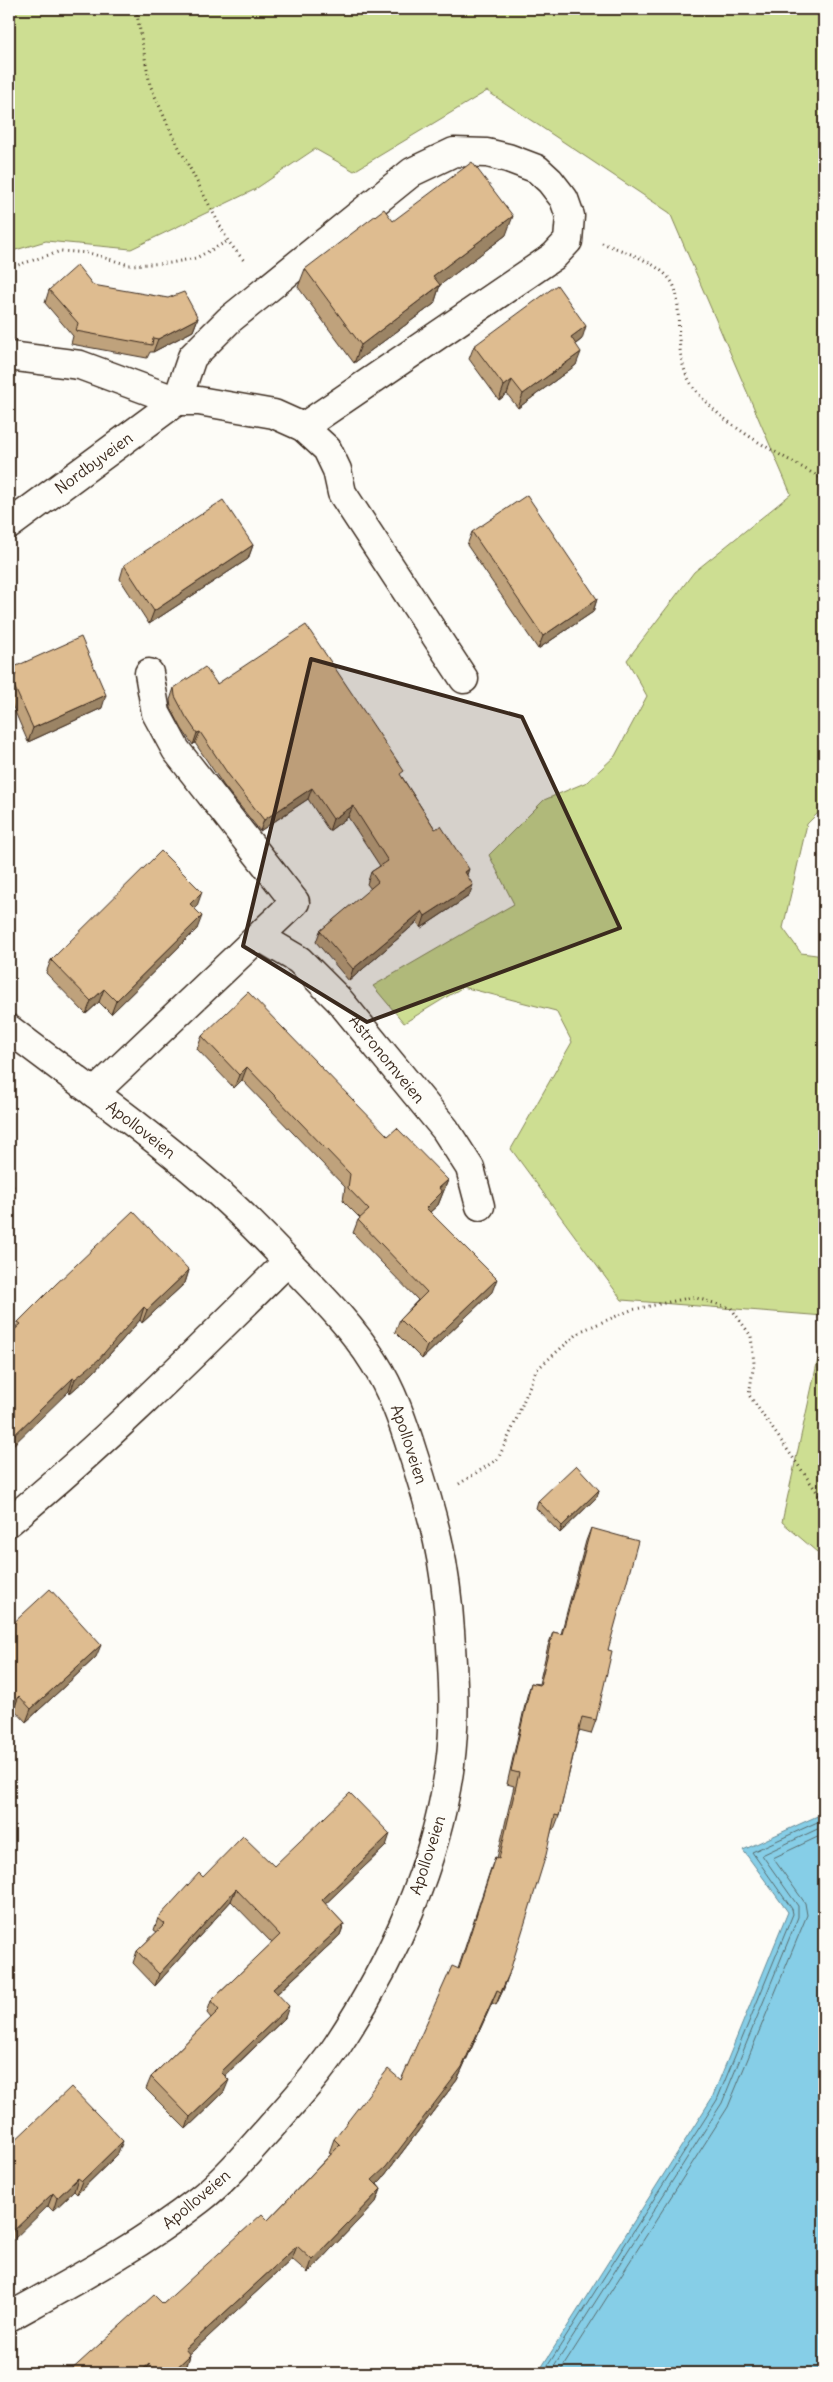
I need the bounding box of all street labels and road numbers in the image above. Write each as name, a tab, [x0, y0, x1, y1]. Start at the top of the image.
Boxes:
street label: Nordbyveien	[51, 427, 136, 498]
street label: Astronomveien	[345, 1011, 429, 1107]
street label: Apolloveien	[103, 1096, 180, 1162]
street label: Apolloveien	[387, 1402, 432, 1486]
street label: Apolloveien	[405, 1813, 449, 1897]
street label: Apolloveien	[158, 2165, 234, 2233]

